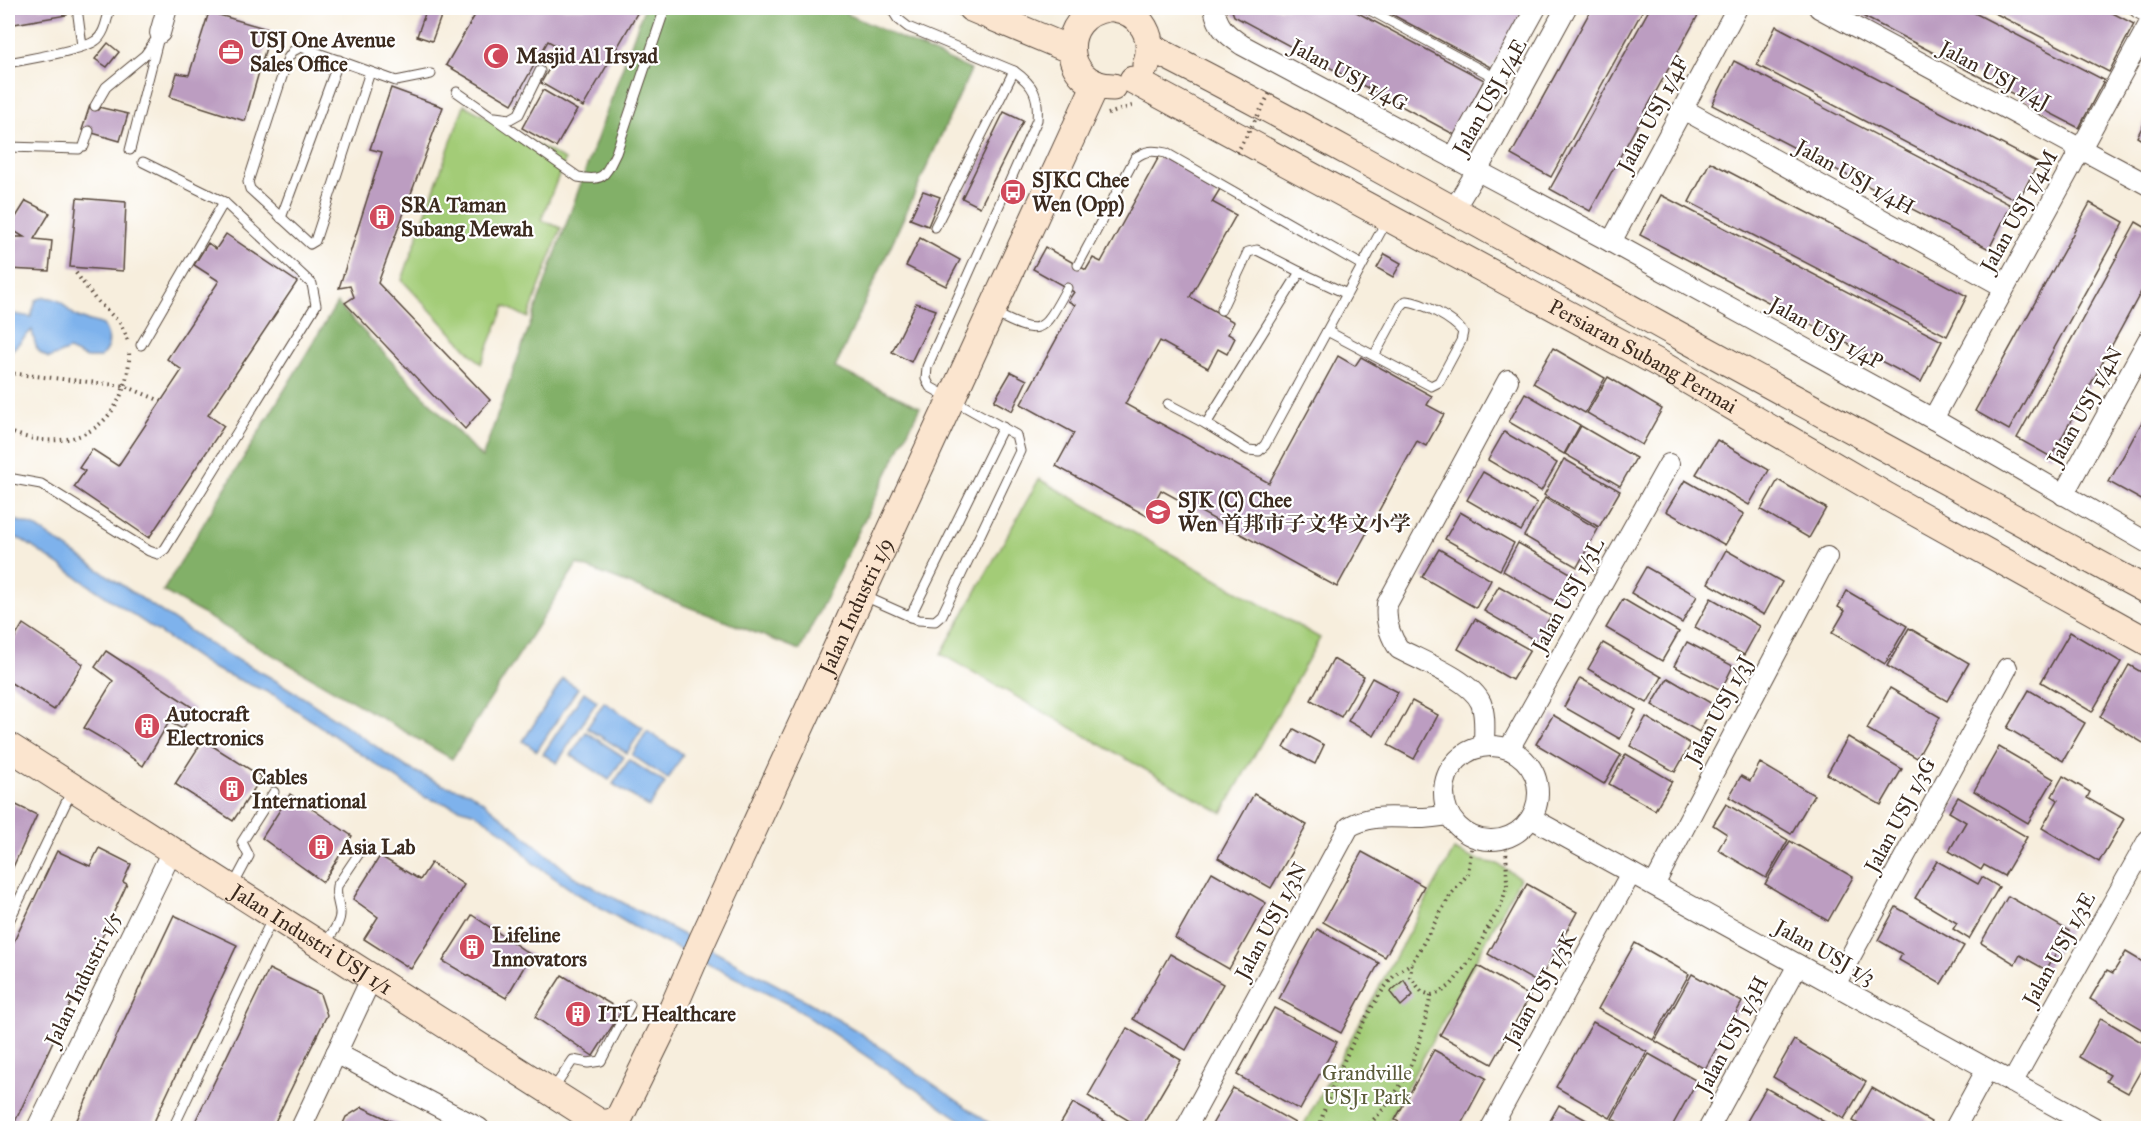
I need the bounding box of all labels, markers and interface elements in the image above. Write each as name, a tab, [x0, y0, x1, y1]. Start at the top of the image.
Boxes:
place label: USJ One Avenue Sales Office	[250, 27, 395, 77]
street label: Jalan USJ 1/4G	[1284, 32, 1412, 117]
street label: Jalan USJ 1/4E	[1446, 34, 1533, 161]
street label: Jalan USJ 1/4J	[1933, 34, 2056, 115]
office icon: USJ One Avenue Sales Office	[216, 37, 246, 67]
mosque icon: Masjid Al Irsyad	[481, 41, 511, 71]
place label: Masjid Al Irsyad	[516, 43, 659, 69]
street label: Jalan USJ 1/4F	[1611, 51, 1695, 178]
street label: Jalan USJ 1/4H	[1789, 133, 1919, 220]
street label: Jalan USJ 1/4M	[1974, 145, 2063, 278]
place label: SJKC Chee Wen (Opp)	[1032, 167, 1129, 217]
bus stop icon: SJKC Chee Wen (Opp)	[998, 177, 1028, 207]
place label: SRA Taman Subang Mewah	[401, 192, 534, 242]
building icon: SRA Taman Subang Mewah	[367, 202, 397, 232]
street label: Jalan USJ 1/4P	[1763, 290, 1887, 375]
street label: Persiaran Subang Permai	[1544, 294, 1742, 419]
street label: Jalan USJ 1/4N	[2041, 342, 2128, 472]
place label: SJK (C) Chee Wen 首邦市子文华文小学	[1178, 487, 1411, 537]
school or university icon: SJK (C) Chee Wen 首邦市子文华文小学	[1143, 497, 1173, 527]
street label: Jalan USJ 1/3L	[1525, 533, 1610, 658]
street label: Jalan Industri 1/9	[812, 534, 899, 681]
street label: Jalan USJ 1/3J	[1678, 651, 1759, 771]
place label: Autocraft Electronics	[164, 701, 264, 751]
building icon: Autocraft Electronics	[132, 711, 162, 741]
street label: Jalan USJ 1/3G	[1858, 753, 1941, 879]
place label: Cables International	[252, 764, 368, 814]
building icon: Cables International	[217, 774, 247, 804]
building icon: Asia Lab	[306, 832, 336, 862]
place label: Asia Lab	[338, 834, 416, 860]
street label: Jalan USJ 1/3N	[1228, 858, 1313, 986]
street label: Jalan Industri USJ 1/1	[224, 877, 397, 1000]
street label: Jalan USJ 1/3E	[2016, 888, 2101, 1012]
street label: Jalan Industri 1/5	[38, 907, 127, 1052]
street label: Jalan USJ 1/3	[1768, 913, 1880, 990]
place label: Lifeline Innovators	[492, 922, 587, 972]
street label: Jalan USJ 1/3K	[1497, 927, 1582, 1052]
building icon: Lifeline Innovators	[457, 932, 487, 962]
street label: Jalan USJ 1/3H	[1689, 972, 1774, 1100]
building icon: ITL Healthcare	[563, 999, 593, 1029]
place label: ITL Healthcare	[598, 1001, 736, 1027]
park label: Grandville USJ1 Park	[1322, 1060, 1412, 1110]

